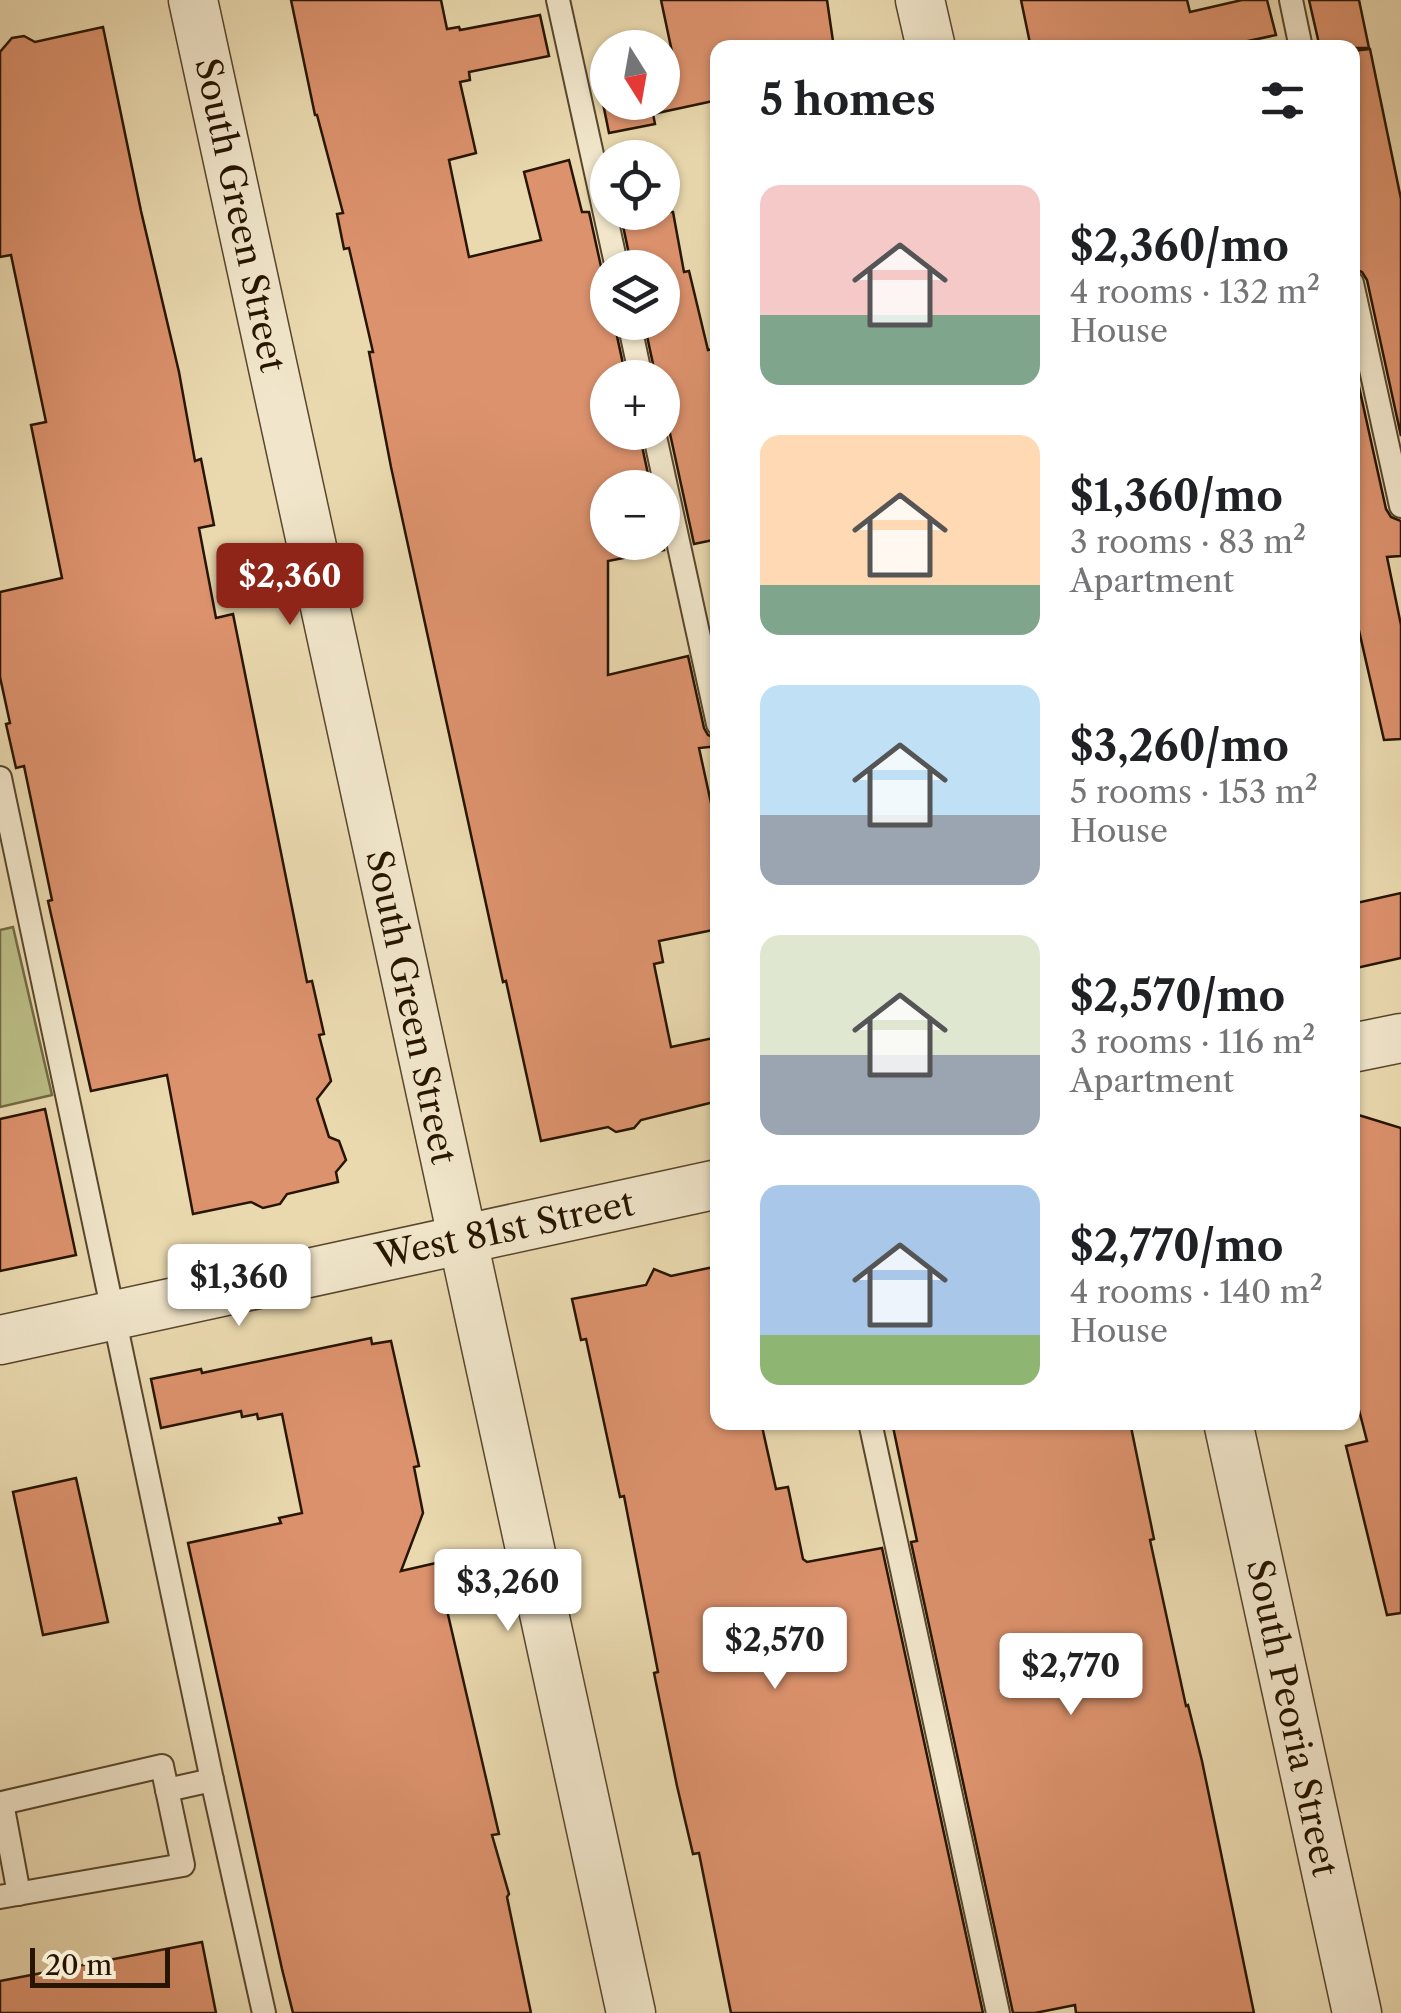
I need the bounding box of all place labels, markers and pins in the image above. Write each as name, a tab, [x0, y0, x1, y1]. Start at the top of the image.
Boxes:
pin: $2,360	[209, 543, 371, 628]
pin: $1,360	[158, 1244, 320, 1329]
pin: $3,260	[427, 1549, 589, 1634]
pin: $2,570	[694, 1607, 856, 1692]
pin: $2,770	[990, 1633, 1152, 1718]

